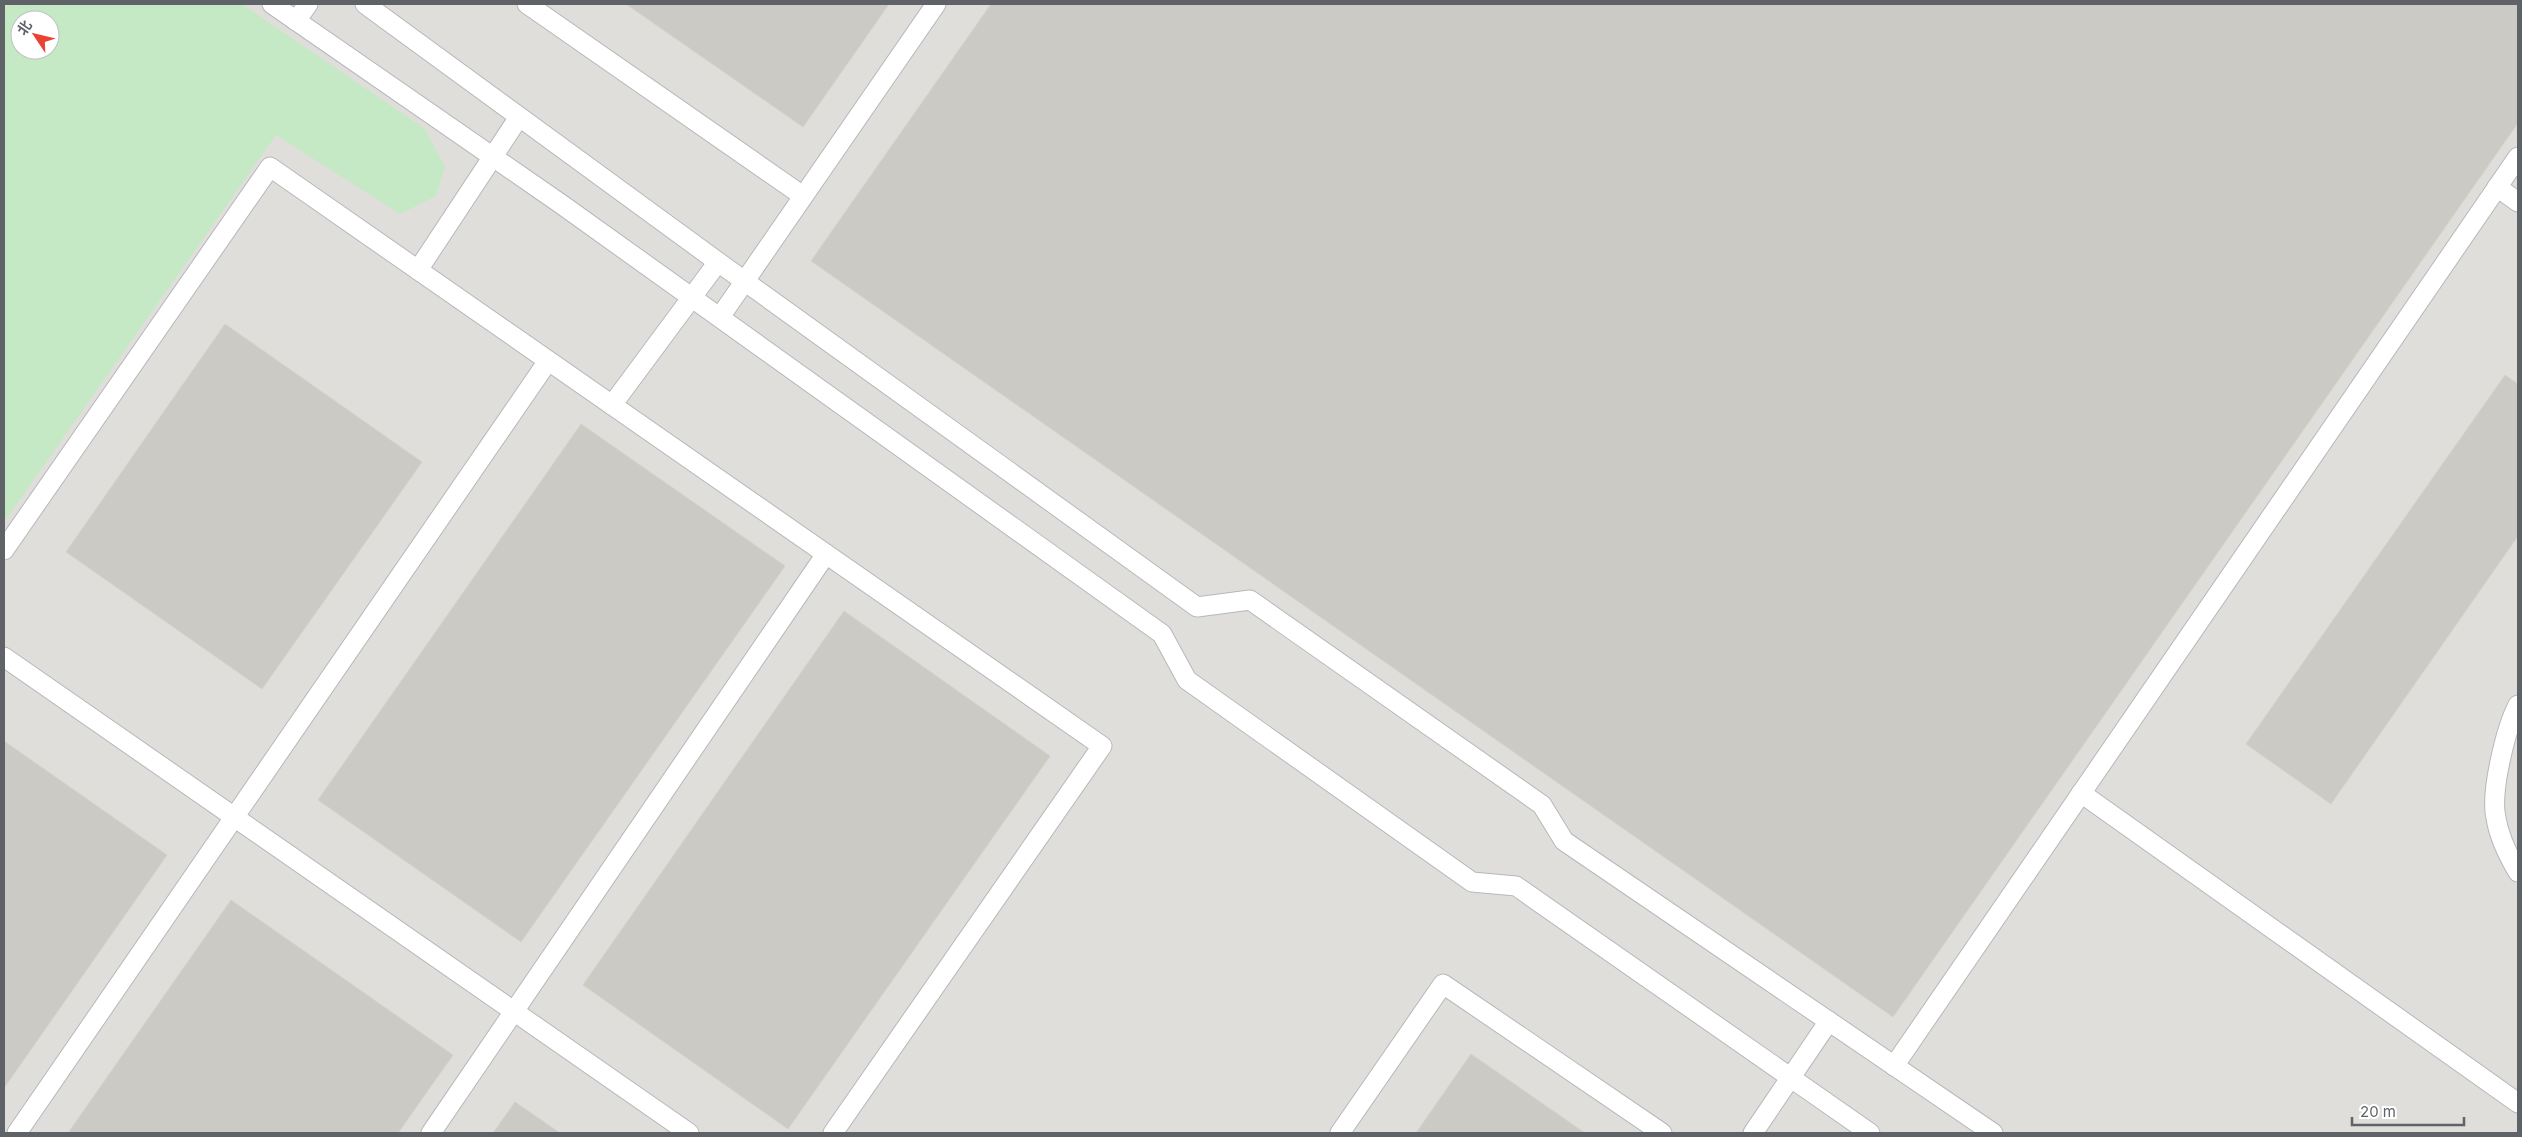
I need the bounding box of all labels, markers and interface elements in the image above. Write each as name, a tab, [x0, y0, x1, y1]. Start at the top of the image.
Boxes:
north arrow	[10, 10, 60, 60]
text: 北	[13, 17, 35, 38]
scale bar	[2352, 1094, 2464, 1126]
text: 20 m	[2360, 1102, 2396, 1121]

